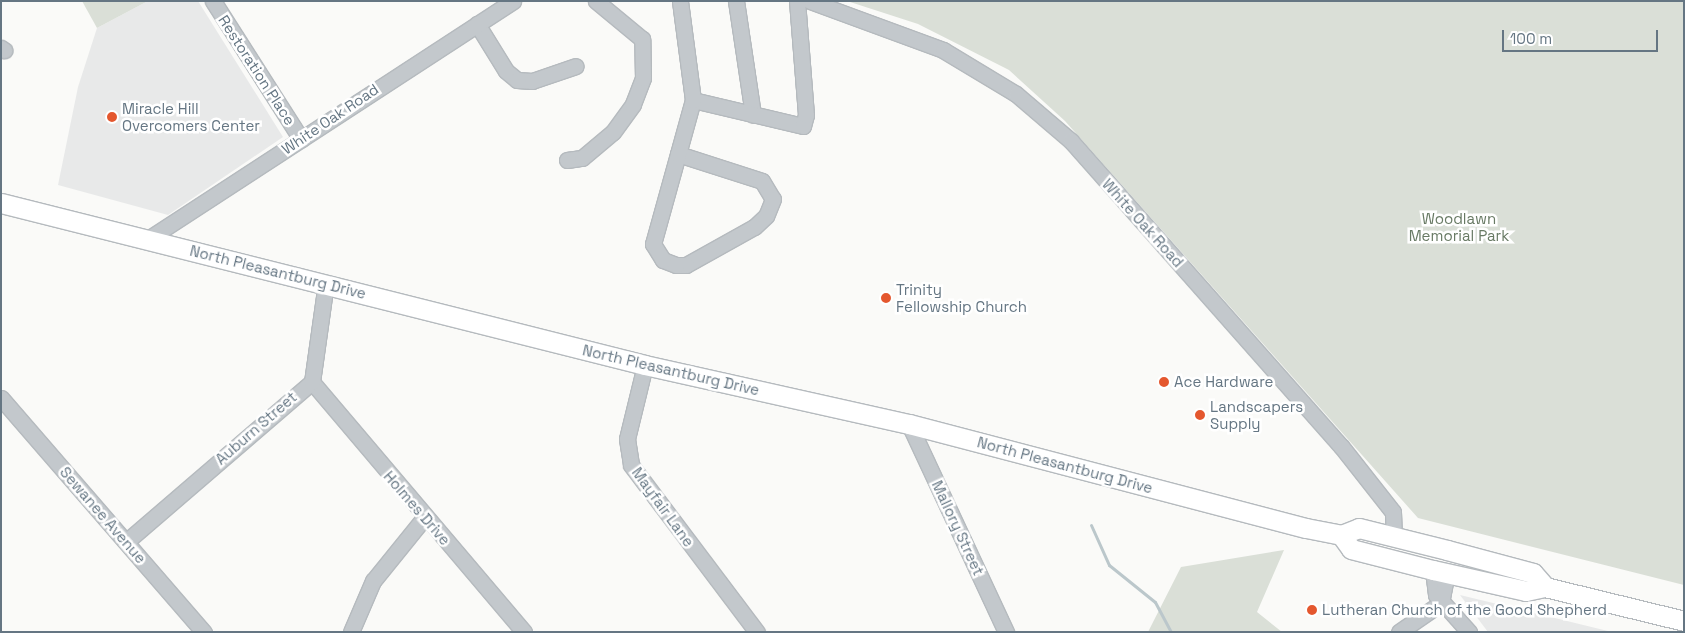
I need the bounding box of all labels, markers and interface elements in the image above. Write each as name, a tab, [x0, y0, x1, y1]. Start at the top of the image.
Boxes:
street label: Restoration Place	[215, 12, 299, 128]
scale bar	[1505, 20, 1661, 52]
text: 100 m	[1510, 29, 1552, 48]
street label: White Oak Road	[278, 80, 382, 158]
place label: Miracle Hill Overcomers Center	[122, 99, 260, 134]
marker: Miracle Hill Overcomers Center	[106, 111, 118, 123]
street label: White Oak Road	[1099, 175, 1187, 271]
park label: Woodlawn Memorial Park	[1409, 209, 1509, 244]
street label: North Pleasantburg Drive	[188, 241, 368, 303]
place label: Trinity Fellowship Church	[896, 280, 1027, 315]
marker: Trinity Fellowship Church	[880, 292, 892, 304]
street label: North Pleasantburg Drive	[581, 341, 761, 399]
place label: Ace Hardware	[1174, 373, 1273, 391]
marker: Ace Hardware	[1158, 376, 1170, 388]
street label: Auburn Street	[212, 388, 300, 468]
place label: Landscapers Supply	[1210, 397, 1303, 432]
marker: Landscapers Supply	[1194, 409, 1206, 421]
street label: North Pleasantburg Drive	[975, 433, 1155, 497]
street label: Sewanee Avenue	[56, 463, 150, 567]
street label: Mayfair Lane	[628, 464, 698, 550]
street label: Holmes Drive	[380, 467, 454, 549]
street label: Mallory Street	[928, 478, 988, 578]
place label: Lutheran Church of the Good Shepherd	[1322, 601, 1607, 619]
marker: Lutheran Church of the Good Shepherd	[1306, 604, 1318, 616]

